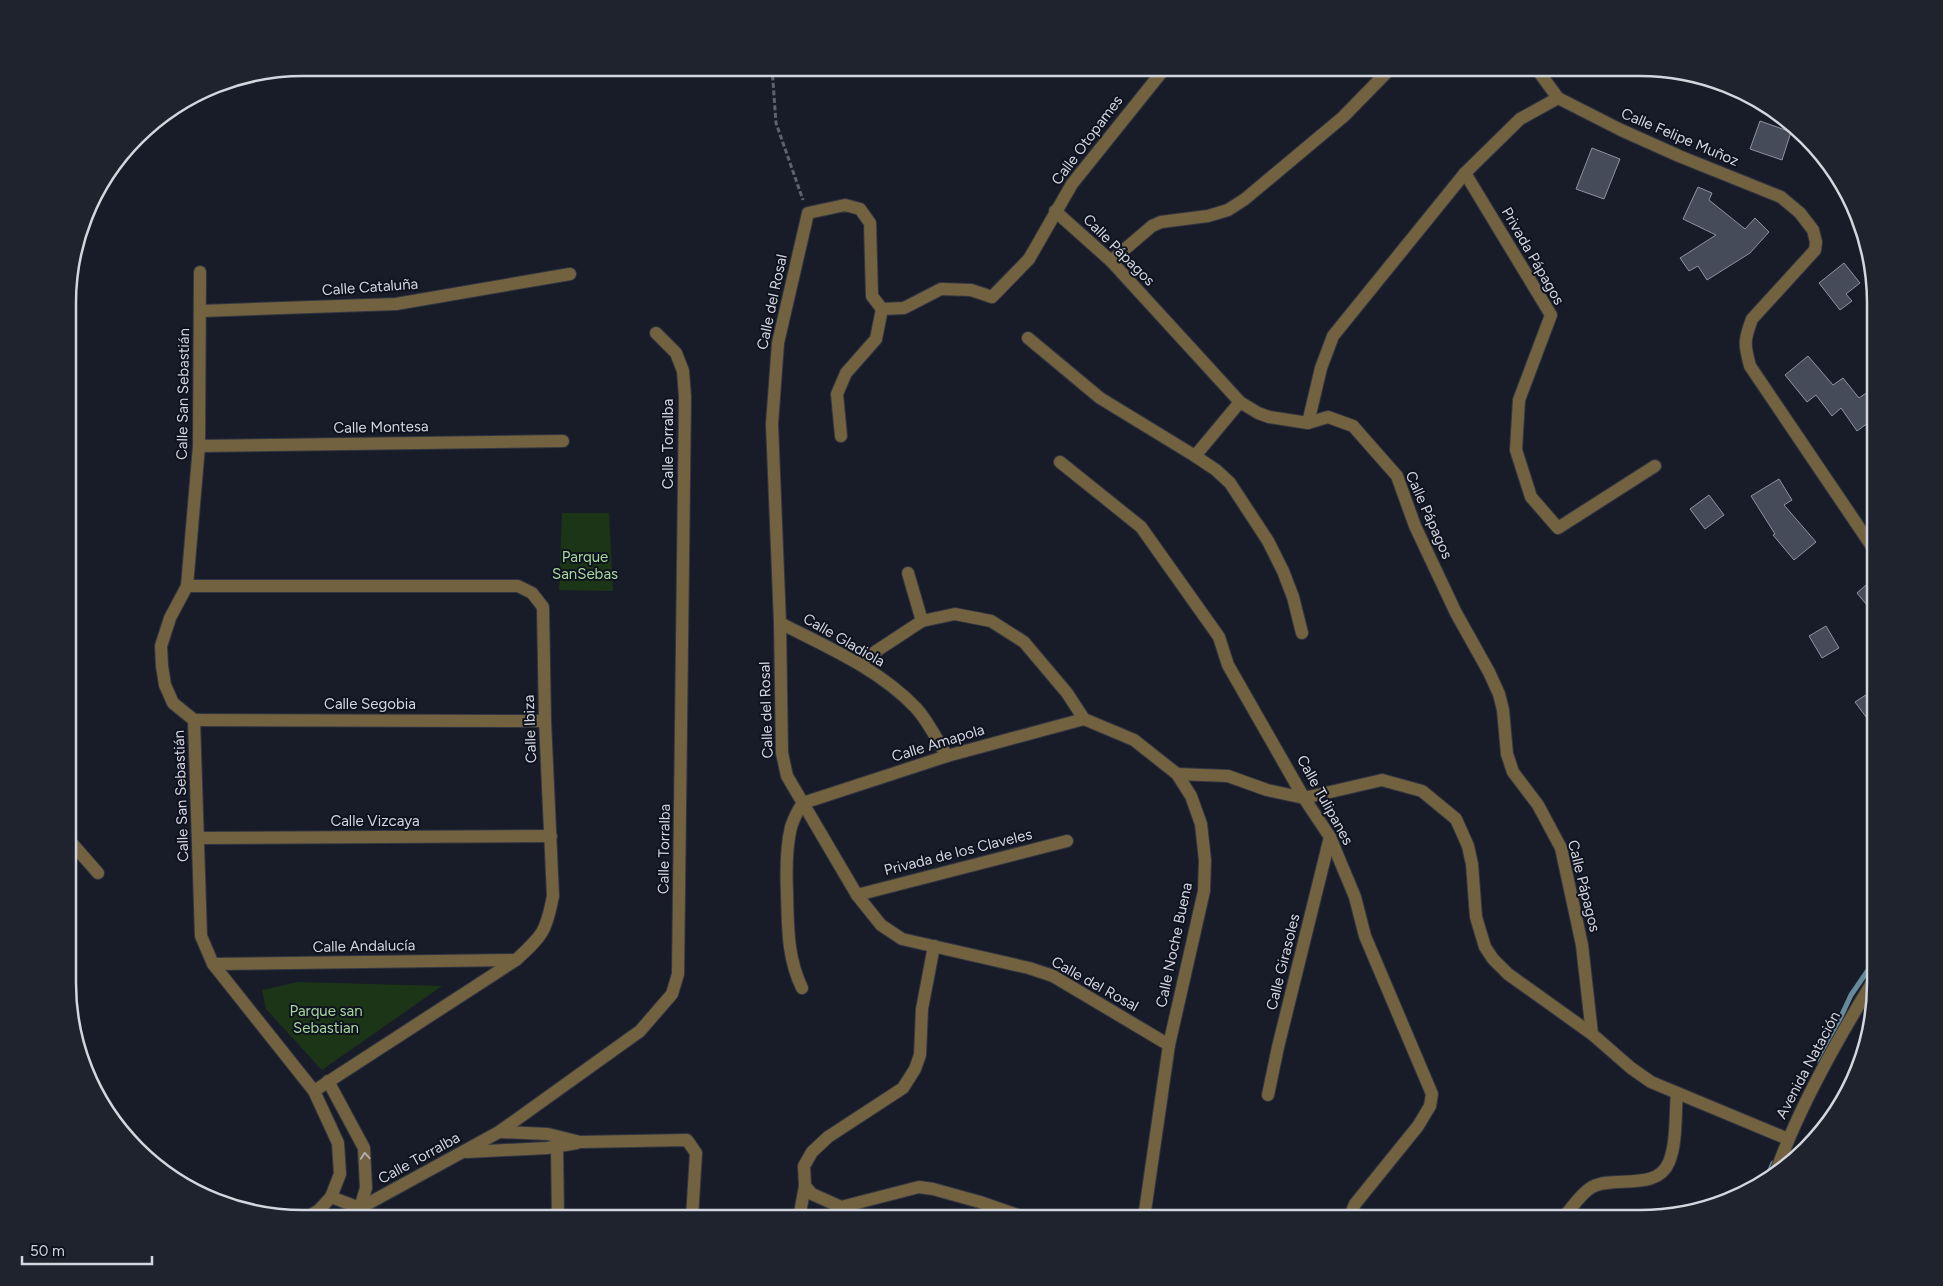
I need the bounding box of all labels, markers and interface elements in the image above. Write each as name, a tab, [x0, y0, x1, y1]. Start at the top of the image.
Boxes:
street label: Calle Otopames	[1047, 92, 1127, 188]
street label: Calle Felipe Muñoz	[1618, 104, 1742, 170]
street label: Privada Pápagos	[1498, 204, 1568, 308]
street label: Calle Pápagos	[1079, 210, 1159, 290]
street label: Calle del Rosal	[753, 253, 791, 351]
street label: Calle Cataluña	[321, 275, 419, 299]
street label: Calle San Sebastián	[173, 328, 193, 460]
street label: Calle Torralba	[659, 399, 677, 489]
street label: Calle Montesa	[333, 417, 429, 437]
street label: Calle Pápagos	[1402, 468, 1456, 562]
park label: Parque SanSebas	[552, 548, 618, 583]
street label: Calle Gladiola	[800, 609, 888, 671]
street label: Calle del Rosal	[755, 661, 777, 759]
street label: Calle Segobia	[324, 695, 416, 713]
street label: Calle Ibiza	[520, 695, 540, 763]
street label: Calle Amapola	[889, 720, 987, 766]
street label: Calle San Sebastián	[170, 730, 192, 862]
street label: Calle Tulipanes	[1293, 752, 1357, 848]
street label: Calle Torralba	[654, 804, 674, 894]
street label: Calle Vizcaya	[330, 812, 420, 830]
street label: Privada de los Claveles	[882, 825, 1034, 879]
street label: Calle Pápagos	[1564, 838, 1604, 934]
street label: Calle Noche Buena	[1152, 881, 1196, 1009]
street label: Calle Girasoles	[1262, 912, 1304, 1012]
street label: Calle Andalucía	[312, 936, 416, 956]
street label: Calle del Rosal	[1048, 953, 1142, 1015]
park label: Parque san Sebastian	[289, 1002, 363, 1037]
street label: Avenida Natación	[1772, 1008, 1844, 1122]
street label: Calle Torralba	[375, 1128, 463, 1188]
one-way arrow	[359, 1151, 370, 1159]
scale bar	[22, 1234, 152, 1266]
text: 50 m	[30, 1242, 65, 1260]

